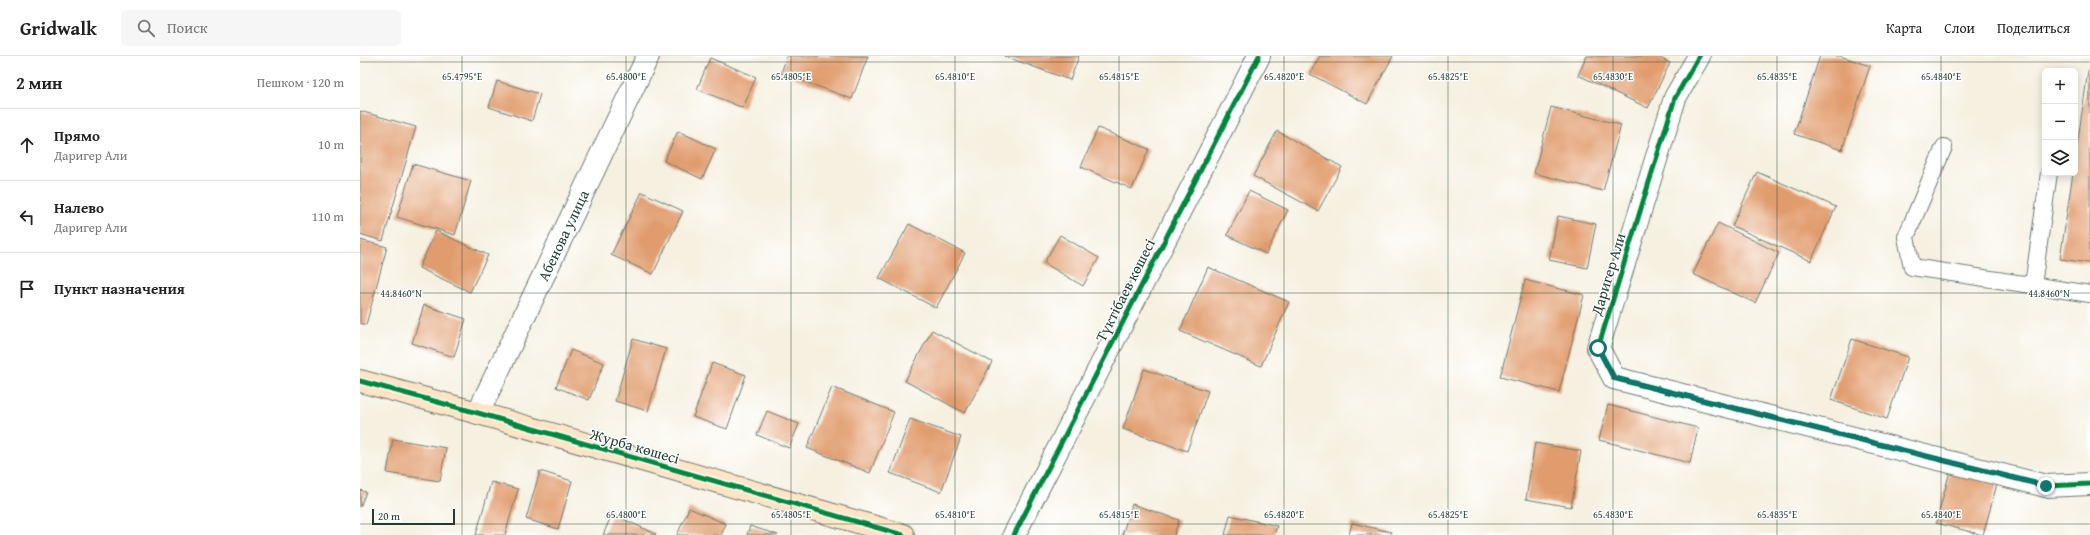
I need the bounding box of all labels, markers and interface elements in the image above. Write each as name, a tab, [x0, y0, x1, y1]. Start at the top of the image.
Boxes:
search box	[121, 10, 401, 46]
text: Gridwalk	[20, 14, 97, 42]
icon: search	[135, 17, 157, 39]
text: Поиск	[167, 17, 208, 38]
text: Карта	[1886, 18, 1922, 38]
text: Слои	[1944, 18, 1975, 38]
text: Поделиться	[1997, 18, 2070, 38]
map controls	[2042, 68, 2078, 176]
button: +	[2042, 68, 2078, 104]
text: 65.4795°E	[442, 69, 482, 84]
text: 65.4800°E	[606, 69, 646, 84]
text: 65.4805°E	[771, 69, 811, 84]
text: 65.4810°E	[935, 69, 975, 84]
text: 65.4815°E	[1099, 69, 1139, 84]
text: 65.4820°E	[1264, 69, 1304, 84]
text: 65.4825°E	[1428, 69, 1468, 84]
text: 65.4830°E	[1593, 69, 1633, 84]
text: 65.4835°E	[1757, 69, 1797, 84]
text: 65.4840°E	[1921, 69, 1961, 84]
text: 2 мин	[16, 70, 62, 95]
text: Пешком · 120 m	[257, 73, 344, 92]
button: −	[2042, 104, 2078, 140]
text: Прямо	[54, 125, 100, 146]
icon: ahead	[16, 134, 38, 156]
text: 10 m	[318, 135, 344, 154]
button: layers	[2042, 140, 2078, 176]
text: Даригер Али	[54, 146, 128, 165]
street label: Абенова улица	[532, 185, 594, 284]
text: Налево	[54, 197, 104, 218]
icon: left	[16, 206, 38, 228]
text: 110 m	[312, 207, 344, 226]
text: Даригер Али	[54, 218, 128, 237]
street label: Даригер Али	[1585, 230, 1630, 319]
street label: Түктібаев көшесі	[1090, 235, 1160, 345]
icon: arrive	[16, 278, 38, 300]
text: Пункт назначения	[54, 278, 185, 299]
text: 44.8460°N	[380, 286, 422, 301]
text: 44.8460°N	[2028, 286, 2070, 301]
route start	[1589, 339, 1607, 357]
street label: Журба көшесі	[587, 423, 682, 469]
route end	[2037, 477, 2055, 495]
scale bar	[372, 507, 455, 526]
text: 65.4800°E	[606, 507, 646, 522]
text: 65.4805°E	[771, 507, 811, 522]
text: 65.4810°E	[935, 507, 975, 522]
text: 65.4815°E	[1099, 507, 1139, 522]
text: 65.4820°E	[1264, 507, 1304, 522]
text: 65.4825°E	[1428, 507, 1468, 522]
text: 65.4830°E	[1593, 507, 1633, 522]
text: 65.4835°E	[1757, 507, 1797, 522]
text: 65.4840°E	[1921, 507, 1961, 522]
text: 20 m	[378, 508, 400, 524]

